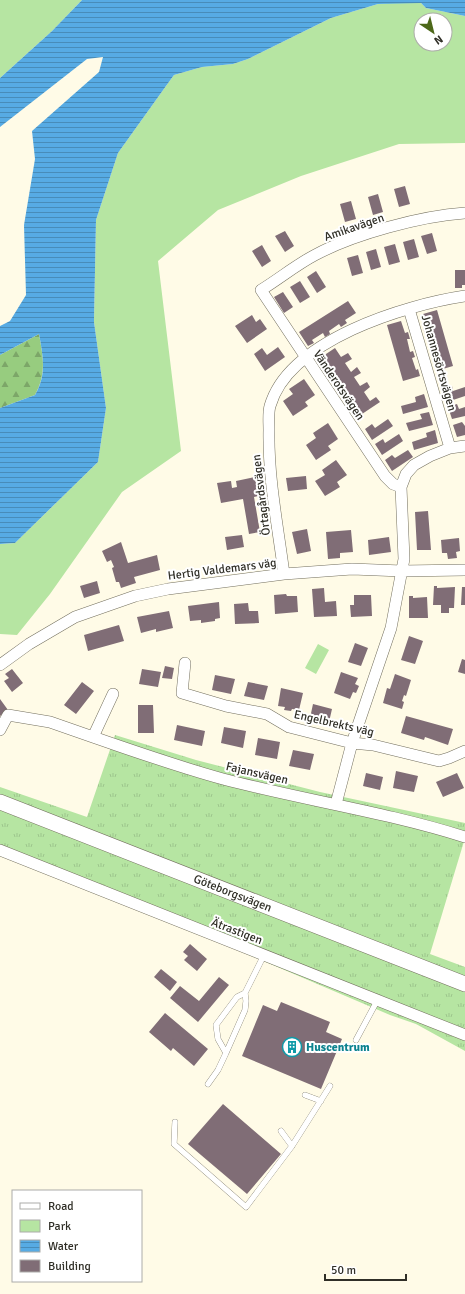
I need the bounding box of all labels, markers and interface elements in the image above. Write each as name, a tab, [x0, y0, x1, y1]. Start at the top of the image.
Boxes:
north arrow	[413, 12, 453, 52]
text: N	[432, 32, 445, 47]
street label: Amikavägen	[322, 210, 386, 245]
street label: Johannesörtsvägen	[418, 313, 459, 413]
street label: Vänderotsvägen	[310, 347, 368, 423]
street label: Örtagårdsvägen	[249, 454, 274, 536]
street label: Hertig Valdemars väg	[167, 555, 277, 584]
street label: Engelbrekts väg	[292, 707, 375, 740]
street label: Fajansvägen	[224, 759, 290, 788]
street label: Göteborgsvägen	[191, 871, 274, 916]
street label: Ätrastigen	[209, 915, 264, 948]
building icon: Huscentrum	[281, 1036, 303, 1058]
place label: Huscentrum	[306, 1040, 370, 1055]
legend	[12, 1190, 142, 1282]
text: Road	[48, 1199, 74, 1214]
text: Park	[48, 1219, 71, 1234]
text: Water	[48, 1239, 79, 1254]
scale bar	[325, 1256, 406, 1282]
text: Building	[48, 1259, 91, 1274]
text: 50 m	[331, 1263, 356, 1278]

